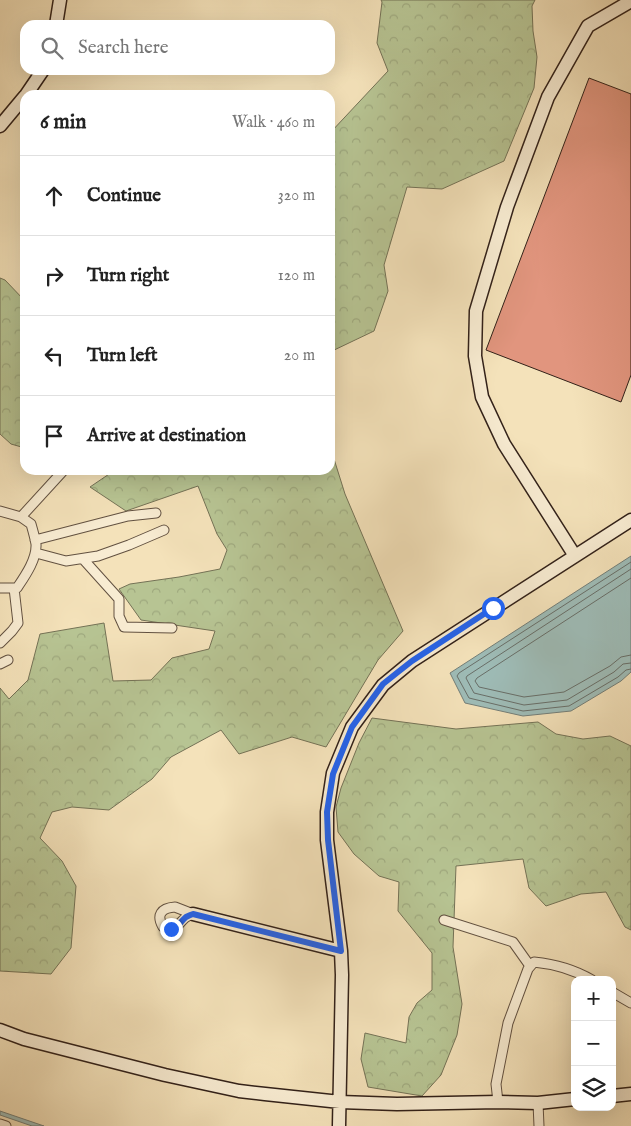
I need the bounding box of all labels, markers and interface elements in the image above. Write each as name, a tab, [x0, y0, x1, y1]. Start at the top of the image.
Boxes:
search box	[20, 20, 335, 75]
icon: search	[38, 34, 66, 62]
text: Search here	[78, 36, 169, 60]
text: 6 min	[40, 109, 86, 136]
text: Walk · 460 m	[232, 113, 315, 133]
icon: ahead	[40, 182, 68, 210]
text: Continue	[87, 184, 161, 208]
text: 320 m	[278, 186, 315, 206]
icon: right	[40, 262, 68, 290]
text: Turn right	[87, 264, 169, 288]
text: 120 m	[278, 266, 315, 286]
icon: left	[40, 342, 68, 370]
text: Turn left	[87, 344, 158, 368]
text: 20 m	[284, 346, 315, 366]
icon: arrive	[40, 422, 68, 450]
text: Arrive at destination	[87, 424, 246, 448]
route start	[482, 597, 505, 620]
route end	[160, 918, 183, 941]
map controls	[571, 976, 616, 1111]
button: +	[571, 976, 616, 1021]
button: −	[571, 1021, 616, 1066]
button: layers	[571, 1066, 616, 1111]

